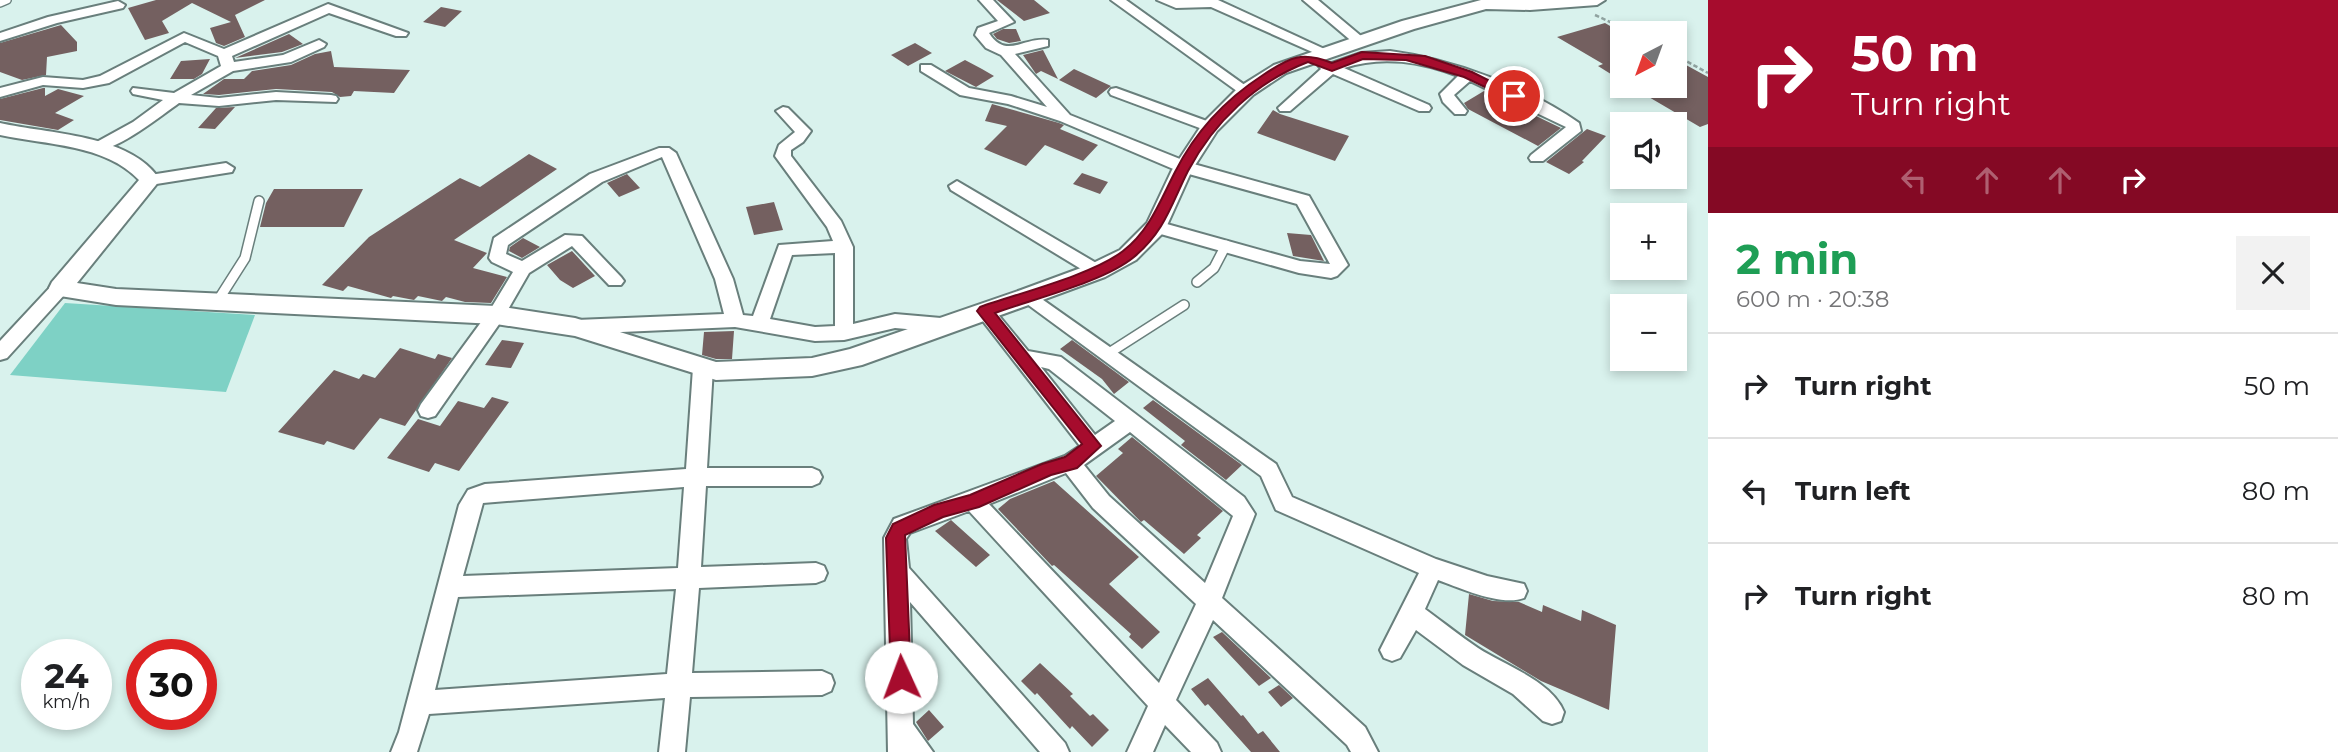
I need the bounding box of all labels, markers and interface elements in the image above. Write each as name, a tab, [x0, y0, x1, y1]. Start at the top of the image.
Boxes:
north arrow	[1610, 21, 1687, 98]
map controls	[1610, 21, 1687, 371]
text: 50 m	[1851, 24, 1979, 83]
icon: right	[1736, 28, 1827, 119]
pin	[1484, 66, 1544, 126]
icon: arrive	[1495, 77, 1533, 115]
text: Turn right	[1851, 84, 2011, 123]
button: sound	[1610, 112, 1687, 189]
icon: left	[1895, 161, 1933, 199]
icon: ahead	[1968, 161, 2006, 199]
icon: ahead	[2041, 161, 2079, 199]
icon: right	[2114, 161, 2152, 199]
button: +	[1610, 203, 1687, 280]
text: 2 min	[1736, 233, 1858, 285]
button: close	[2236, 236, 2310, 310]
text: 600 m · 20:38	[1736, 285, 1890, 313]
button: −	[1610, 294, 1687, 371]
icon: right	[1736, 367, 1774, 405]
text: Turn right	[1795, 370, 1931, 402]
text: 50 m	[2244, 370, 2310, 402]
icon: left	[1736, 472, 1774, 510]
text: Turn left	[1795, 475, 1911, 507]
text: 80 m	[2242, 475, 2310, 507]
icon: right	[1736, 577, 1774, 615]
text: Turn right	[1795, 580, 1931, 612]
text: 80 m	[2242, 580, 2310, 612]
speed limit sign: 30	[126, 639, 217, 730]
position arrow	[864, 640, 938, 714]
text: 24	[44, 654, 89, 697]
text: km/h	[42, 691, 91, 713]

